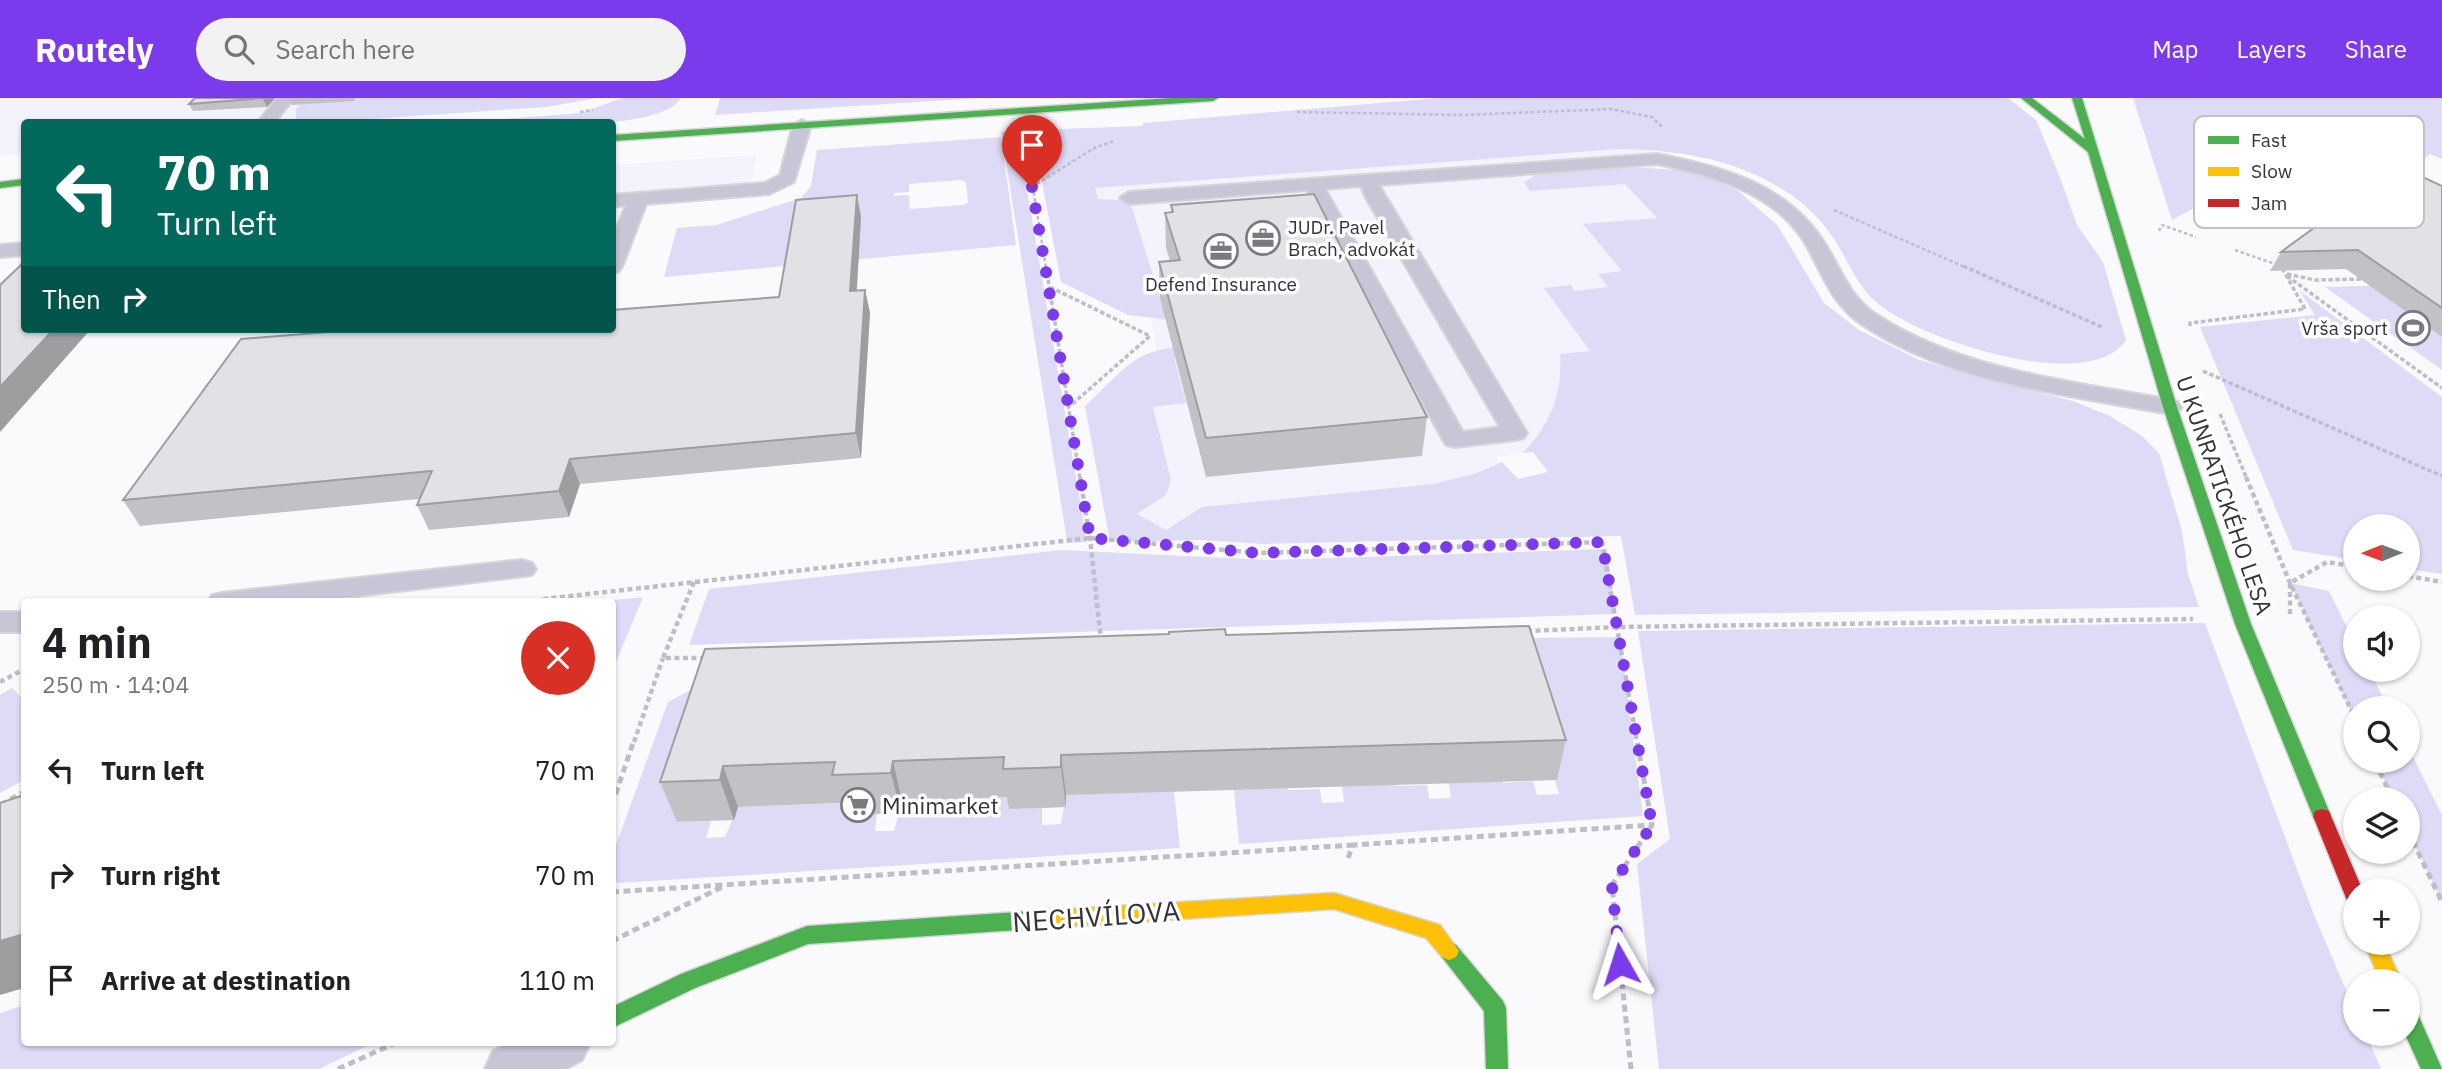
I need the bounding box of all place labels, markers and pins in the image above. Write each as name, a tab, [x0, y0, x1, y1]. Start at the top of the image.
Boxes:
pin	[1002, 115, 1062, 187]
place label: JUDr. Pavel Brach, advokát	[1288, 215, 1415, 261]
office icon: JUDr. Pavel Brach, advokát	[1244, 219, 1282, 257]
office icon: Defend Insurance	[1202, 232, 1240, 270]
place label: Defend Insurance	[1145, 272, 1297, 296]
sports icon: Vrša sport	[2394, 309, 2432, 347]
place label: Vrša sport	[2301, 316, 2388, 340]
supermarket icon: Minimarket	[839, 786, 877, 824]
place label: Minimarket	[882, 790, 998, 820]

